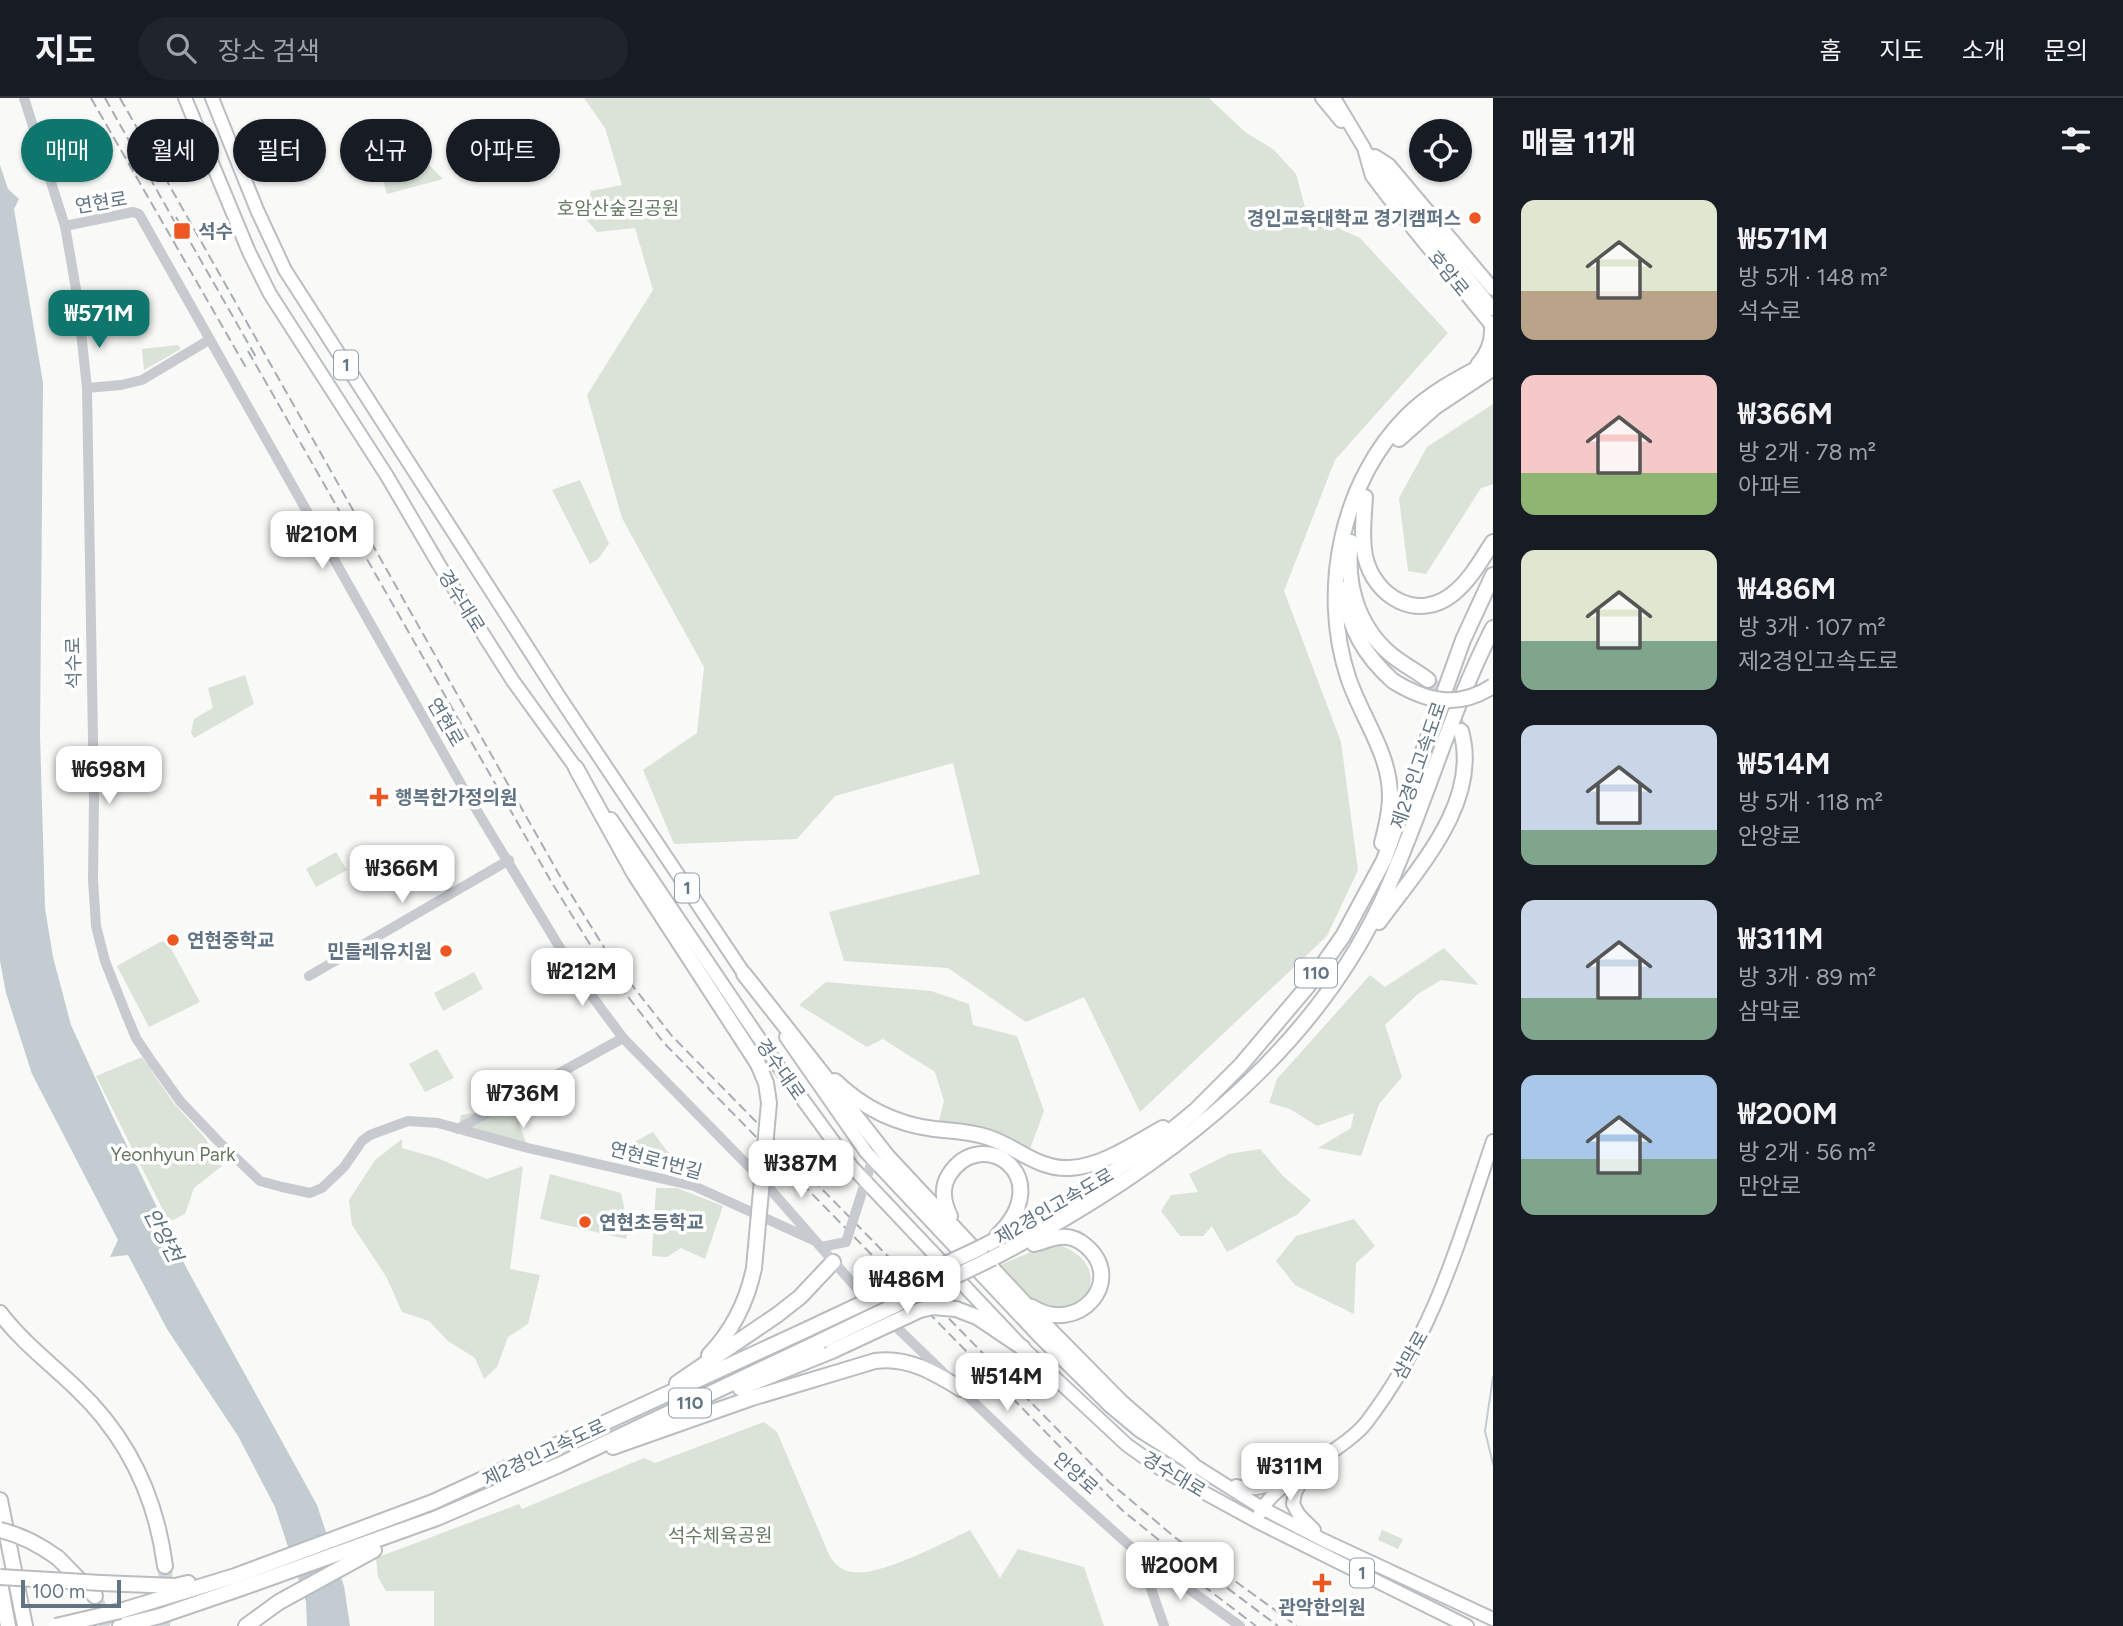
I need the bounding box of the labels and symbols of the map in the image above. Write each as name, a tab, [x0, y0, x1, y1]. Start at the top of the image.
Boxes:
street label: 연현로	[73, 187, 129, 218]
park label: 호암산숲길공원	[557, 197, 679, 220]
place label: 경인교육대학교 경기캠퍼스	[1247, 207, 1461, 230]
marker: 경인교육대학교 경기캠퍼스	[1467, 210, 1483, 226]
place label: 석수	[198, 220, 233, 243]
marker: 석수	[172, 221, 192, 241]
street label: 호암로	[1423, 246, 1474, 301]
pin: ₩571M	[50, 290, 148, 350]
road number: 1	[334, 351, 358, 380]
pin: ₩210M	[273, 512, 371, 571]
street label: 경수대로	[433, 566, 490, 637]
street label: 석수로	[62, 637, 85, 689]
street label: 연현로	[422, 694, 469, 751]
street label: 제2경인고속도로	[1386, 699, 1451, 832]
pin: ₩698M	[60, 746, 158, 806]
place label: 행복한가정의원	[395, 786, 517, 809]
marker: 행복한가정의원	[369, 787, 389, 807]
pin: ₩366M	[353, 846, 451, 905]
road number: 1	[675, 874, 699, 902]
place label: 연현중학교	[187, 929, 274, 952]
marker: 연현중학교	[165, 932, 181, 948]
place label: 민들레유치원	[327, 940, 432, 963]
marker: 민들레유치원	[438, 943, 454, 959]
pin: ₩212M	[533, 948, 631, 1008]
road number: 110	[1295, 958, 1337, 988]
street label: 경수대로	[751, 1034, 810, 1105]
pin: ₩736M	[474, 1070, 572, 1130]
street label: 연현로1번길	[607, 1137, 705, 1184]
pin: ₩387M	[752, 1140, 850, 1200]
park label: Yeonhyun Park	[111, 1143, 236, 1166]
street label: 제2경인고속도로	[991, 1163, 1118, 1250]
water label: 안양천	[139, 1203, 189, 1269]
place label: 연현초등학교	[599, 1211, 704, 1234]
marker: 연현초등학교	[577, 1214, 593, 1230]
pin: ₩486M	[858, 1256, 956, 1316]
street label: 삼막로	[1388, 1327, 1433, 1384]
pin: ₩514M	[958, 1354, 1056, 1413]
road number: 110	[669, 1388, 711, 1418]
street label: 제2경인고속도로	[479, 1414, 609, 1491]
pin: ₩311M	[1241, 1444, 1339, 1503]
street label: 안양로	[1048, 1447, 1103, 1499]
street label: 경수대로	[1138, 1447, 1210, 1502]
park label: 석수체육공원	[668, 1524, 772, 1547]
pin: ₩200M	[1131, 1542, 1229, 1602]
road number: 1	[1350, 1558, 1374, 1588]
marker: 관악한의원	[1312, 1573, 1332, 1593]
scale bar	[21, 1577, 121, 1609]
place label: 관악한의원	[1278, 1596, 1366, 1619]

